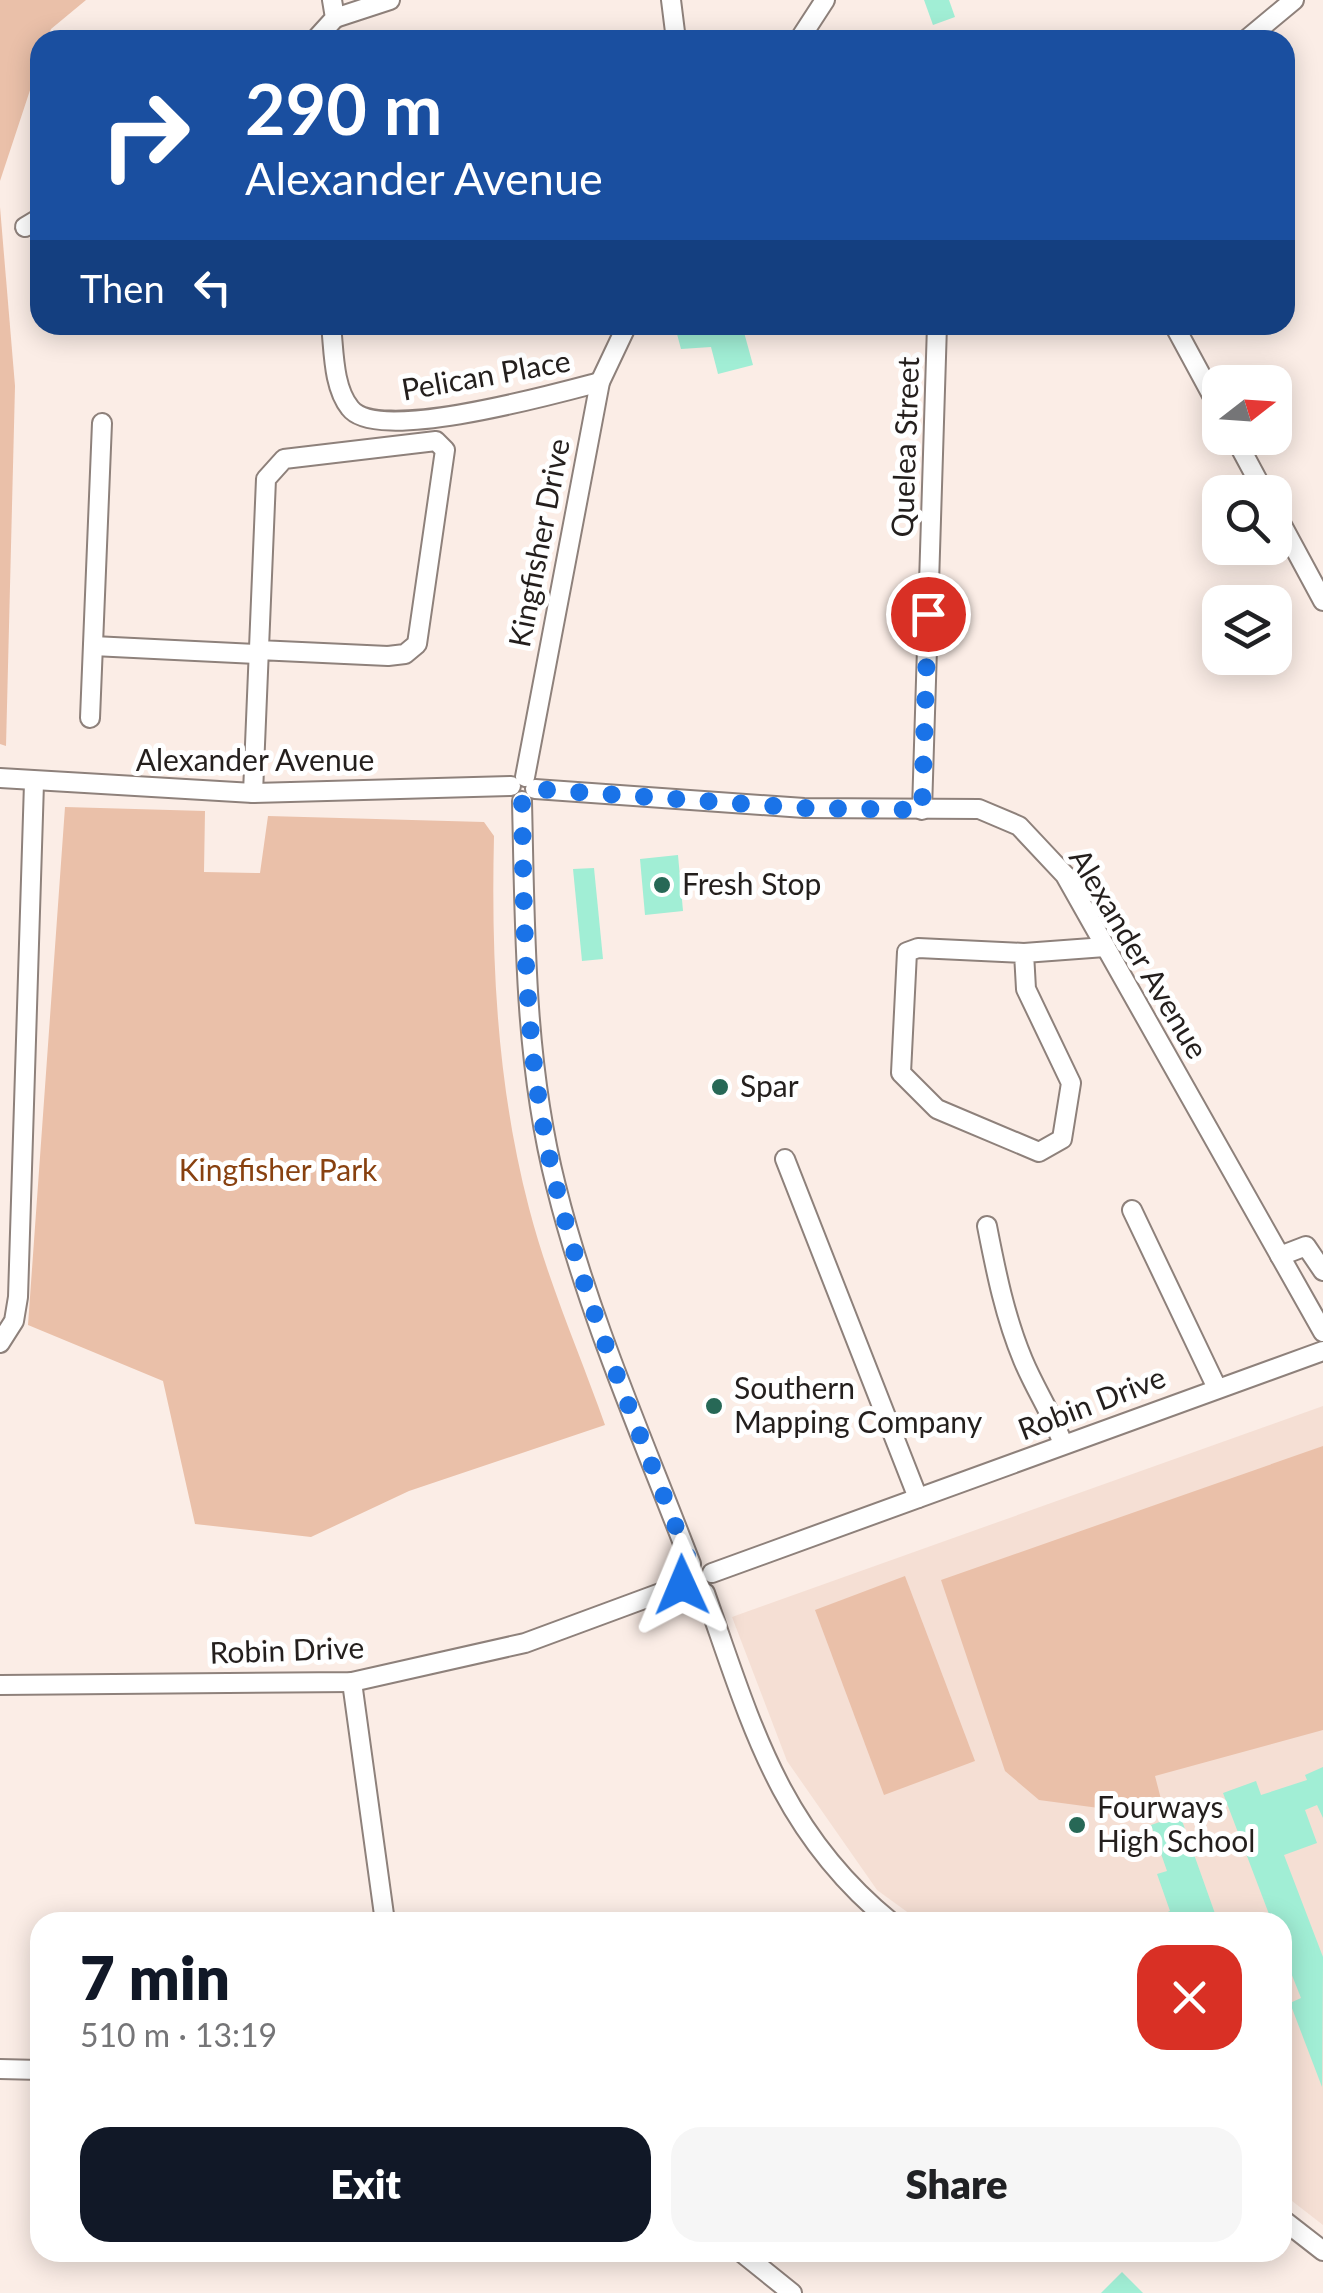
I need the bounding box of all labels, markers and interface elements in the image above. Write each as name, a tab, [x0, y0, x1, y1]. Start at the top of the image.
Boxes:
text: 290 m	[245, 66, 442, 150]
icon: right	[80, 70, 210, 200]
text: Alexander Avenue	[245, 151, 603, 205]
icon: left	[185, 260, 240, 315]
text: Then	[80, 265, 165, 311]
street label: Pelican Place	[398, 341, 573, 407]
street label: Quelea Street	[883, 356, 925, 538]
north arrow	[1202, 365, 1292, 455]
map controls	[1202, 365, 1292, 675]
street label: Kingfisher Drive	[500, 435, 576, 650]
button: search	[1202, 475, 1292, 565]
pin	[886, 572, 971, 657]
button: layers	[1202, 585, 1292, 675]
icon: arrive	[901, 587, 956, 642]
street label: Alexander Avenue	[136, 741, 374, 777]
street label: Alexander Avenue	[1063, 841, 1217, 1064]
place label: Fresh Stop	[682, 865, 821, 901]
marker: Fresh Stop	[651, 874, 673, 896]
place label: Spar	[740, 1067, 799, 1103]
marker: Spar	[709, 1076, 731, 1098]
park label: Kingfisher Park	[179, 1151, 378, 1187]
street label: Robin Drive	[1013, 1358, 1170, 1447]
place label: Southern Mapping Company	[734, 1369, 983, 1439]
marker: Southern Mapping Company	[703, 1395, 725, 1417]
position arrow	[630, 1533, 734, 1637]
street label: Robin Drive	[209, 1628, 365, 1670]
place label: Fourways High School	[1097, 1788, 1255, 1858]
marker: Fourways High School	[1066, 1814, 1088, 1836]
text: 7 min	[80, 1941, 230, 2013]
button: close	[1137, 1945, 1242, 2050]
text: 510 m · 13:19	[80, 2015, 277, 2054]
button: Exit	[80, 2127, 651, 2242]
button: Share	[671, 2127, 1242, 2242]

